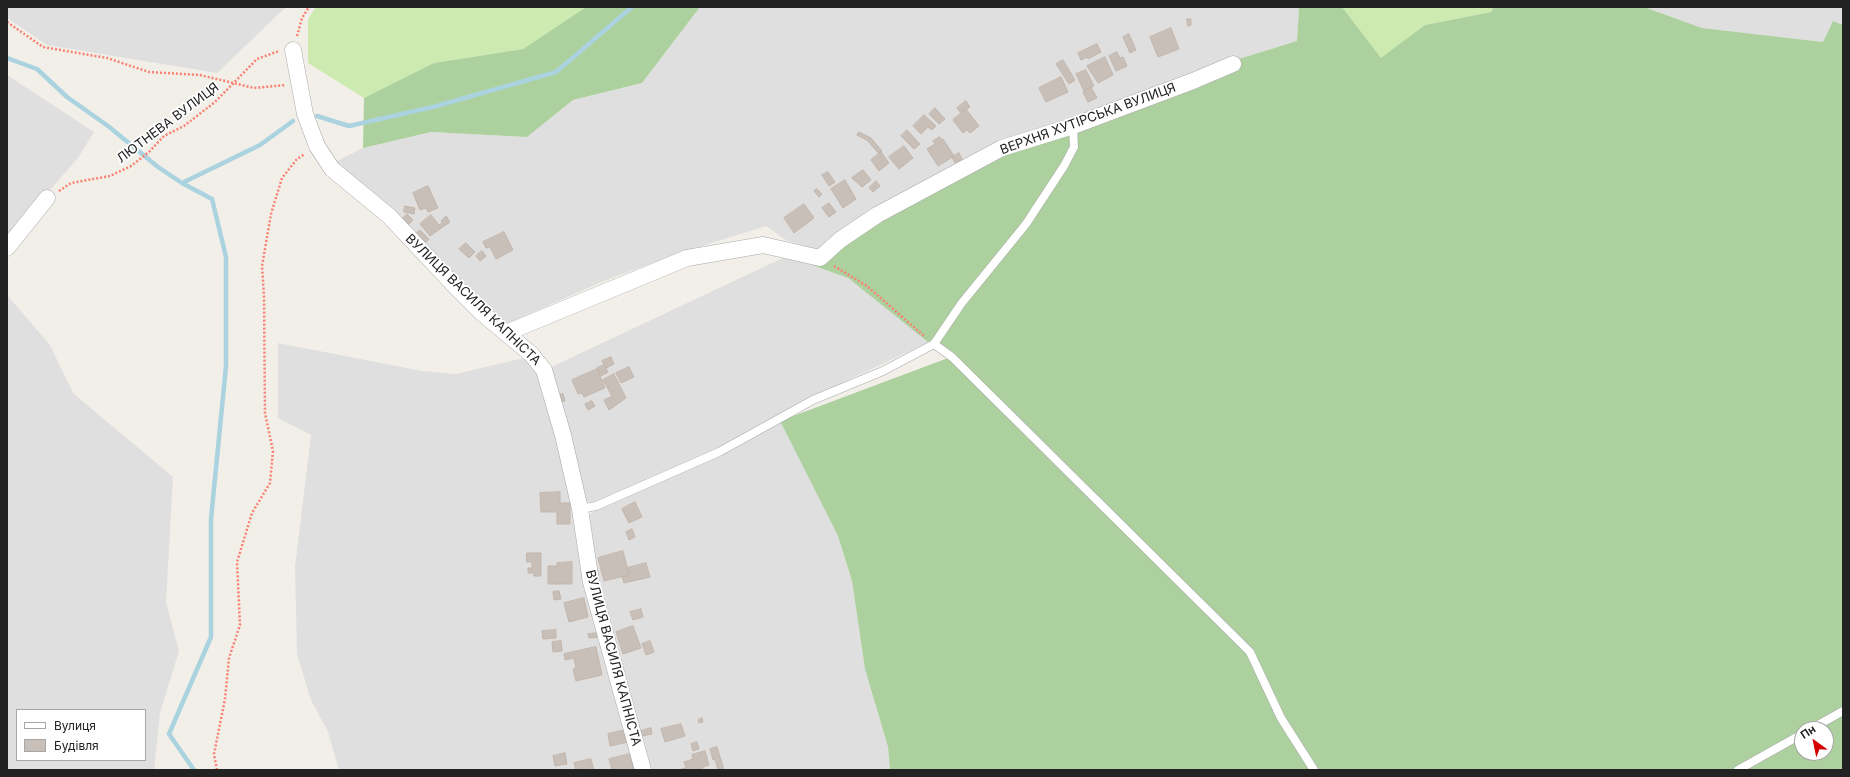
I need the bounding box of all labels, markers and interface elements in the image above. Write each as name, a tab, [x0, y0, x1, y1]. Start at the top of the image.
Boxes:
street label: ЛЮТНЕВА ВУЛИЦЯ	[114, 80, 222, 166]
street label: ВЕРХНЯ ХУТІРСЬКА ВУЛИЦЯ	[998, 80, 1178, 158]
street label: ВУЛИЦЯ ВАСИЛЯ КАПНІСТА	[402, 231, 544, 369]
street label: ВУЛИЦЯ ВАСИЛЯ КАПНІСТА	[582, 568, 644, 748]
legend	[16, 709, 146, 761]
text: Вулиця	[54, 718, 96, 733]
north arrow	[1794, 721, 1834, 761]
text: Пн	[1798, 722, 1818, 742]
text: Будівля	[54, 738, 99, 753]

